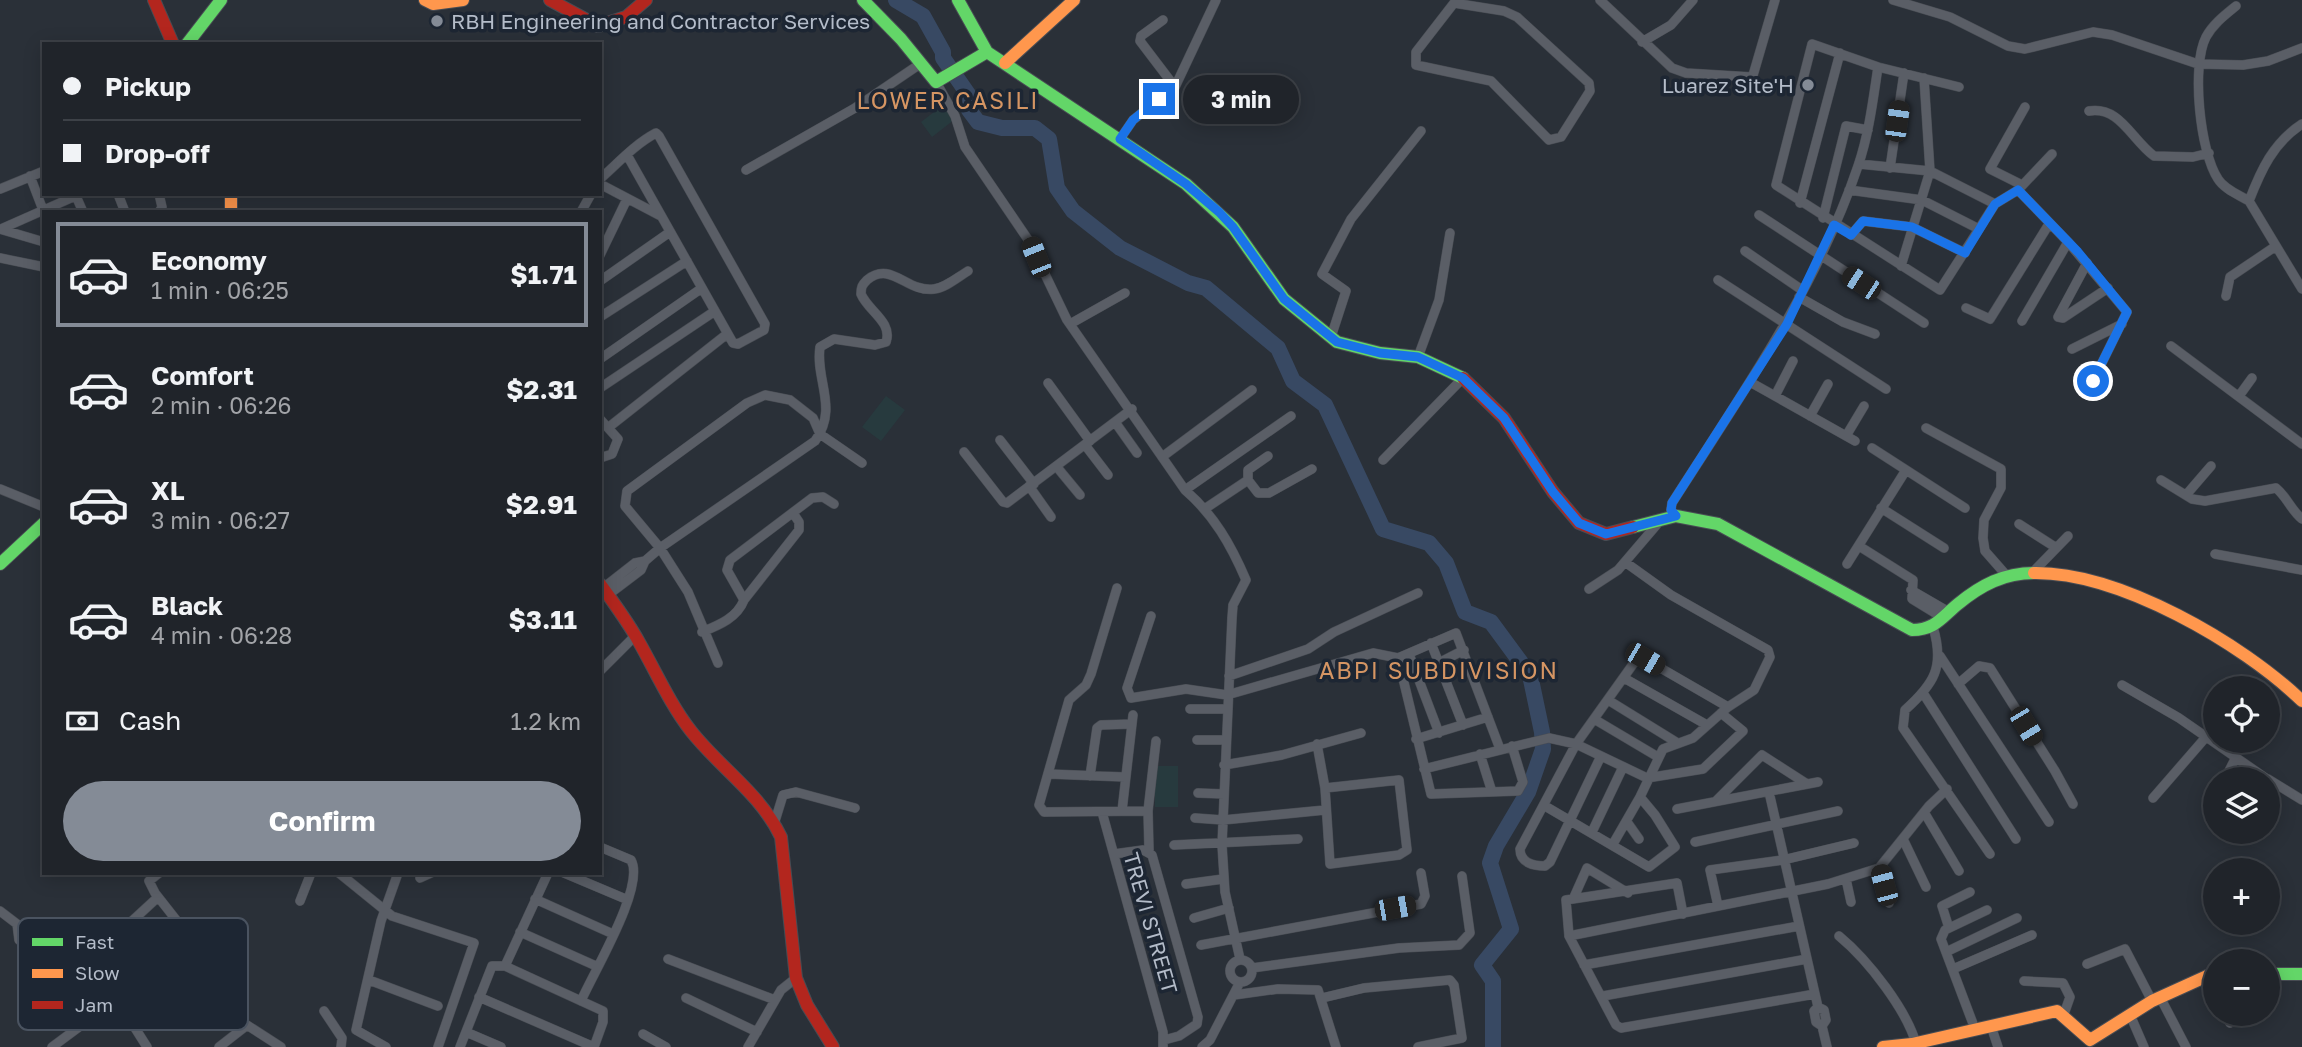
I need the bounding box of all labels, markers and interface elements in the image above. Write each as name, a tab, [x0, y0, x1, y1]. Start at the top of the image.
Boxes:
place label: RBH Engineering and Contractor Services	[451, 8, 870, 34]
marker: RBH Engineering and Contractor Services	[429, 13, 445, 29]
text: Pickup	[105, 71, 191, 102]
place label: Luarez Site'H	[1662, 72, 1794, 98]
callout: 3 min	[1184, 74, 1299, 124]
marker: Luarez Site'H	[1800, 77, 1816, 93]
route end	[1143, 83, 1175, 115]
text: 3 min	[1211, 85, 1271, 113]
district label: LOWER CASILI	[856, 86, 1040, 114]
car	[1884, 99, 1911, 143]
text: Drop-off	[105, 138, 210, 169]
car	[1019, 234, 1054, 280]
icon: car	[67, 243, 130, 306]
text: Economy	[151, 245, 267, 276]
text: $1.71	[510, 259, 577, 290]
car	[1838, 263, 1885, 303]
text: 1 min · 06:25	[151, 276, 289, 304]
icon: car	[67, 358, 130, 421]
text: Comfort	[151, 360, 254, 391]
route start	[2077, 365, 2109, 397]
text: $2.31	[506, 374, 577, 405]
text: 2 min · 06:26	[151, 391, 291, 419]
icon: car	[67, 473, 130, 536]
text: XL	[151, 475, 185, 506]
text: $2.91	[505, 489, 577, 520]
text: 3 min · 06:27	[151, 506, 290, 534]
icon: car	[67, 588, 130, 651]
text: Black	[151, 590, 223, 621]
text: $3.11	[509, 604, 577, 635]
text: 4 min · 06:28	[151, 621, 292, 649]
car	[1622, 639, 1669, 679]
district label: ABPI SUBDIVISION	[1319, 656, 1559, 684]
map controls	[2203, 676, 2280, 1026]
button: locate	[2203, 676, 2280, 753]
icon: cash	[63, 702, 101, 740]
car	[2007, 703, 2046, 749]
text: Cash	[119, 705, 181, 736]
text: 1.2 km	[511, 707, 581, 735]
button: layers	[2203, 767, 2280, 844]
button: Confirm	[63, 781, 581, 861]
street label: TREVI STREET	[1118, 849, 1184, 997]
button: +	[2203, 858, 2280, 935]
car	[1869, 862, 1900, 908]
car	[1373, 894, 1418, 922]
legend	[18, 918, 248, 1030]
text: Fast	[75, 930, 114, 953]
button: −	[2203, 949, 2280, 1026]
text: Slow	[75, 961, 120, 984]
text: Jam	[75, 993, 113, 1016]

